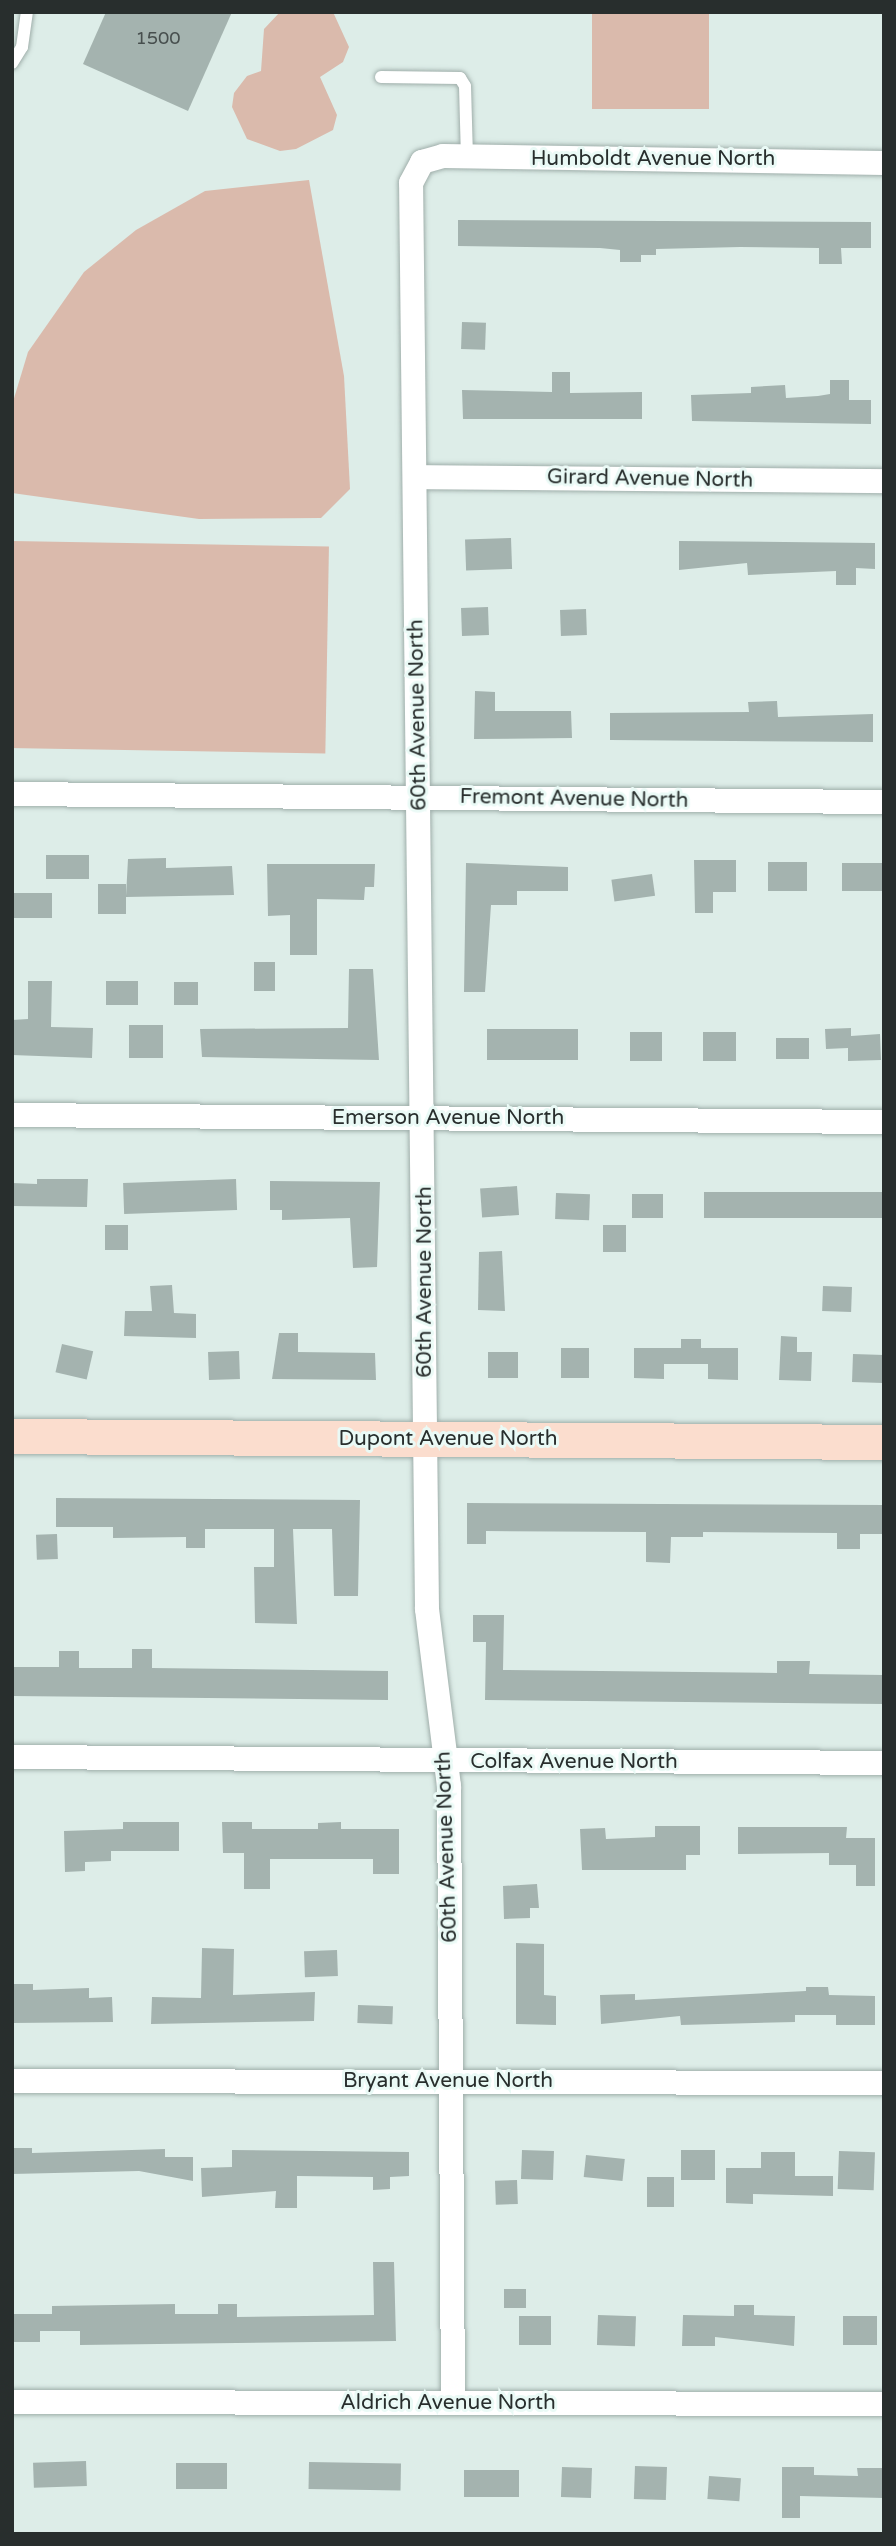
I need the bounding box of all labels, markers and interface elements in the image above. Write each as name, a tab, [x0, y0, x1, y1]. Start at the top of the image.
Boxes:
house number: 1500	[135, 27, 181, 49]
street label: Humboldt Avenue North	[531, 146, 775, 172]
street label: Girard Avenue North	[547, 465, 753, 493]
street label: 60th Avenue North	[404, 619, 432, 811]
street label: Fremont Avenue North	[459, 784, 689, 814]
street label: Emerson Avenue North	[332, 1105, 564, 1131]
street label: 60th Avenue North	[412, 1186, 438, 1378]
street label: Dupont Avenue North	[338, 1426, 558, 1452]
street label: Colfax Avenue North	[470, 1749, 678, 1775]
street label: 60th Avenue North	[431, 1751, 463, 1943]
street label: Bryant Avenue North	[343, 2068, 553, 2094]
street label: Aldrich Avenue North	[340, 2390, 556, 2416]

